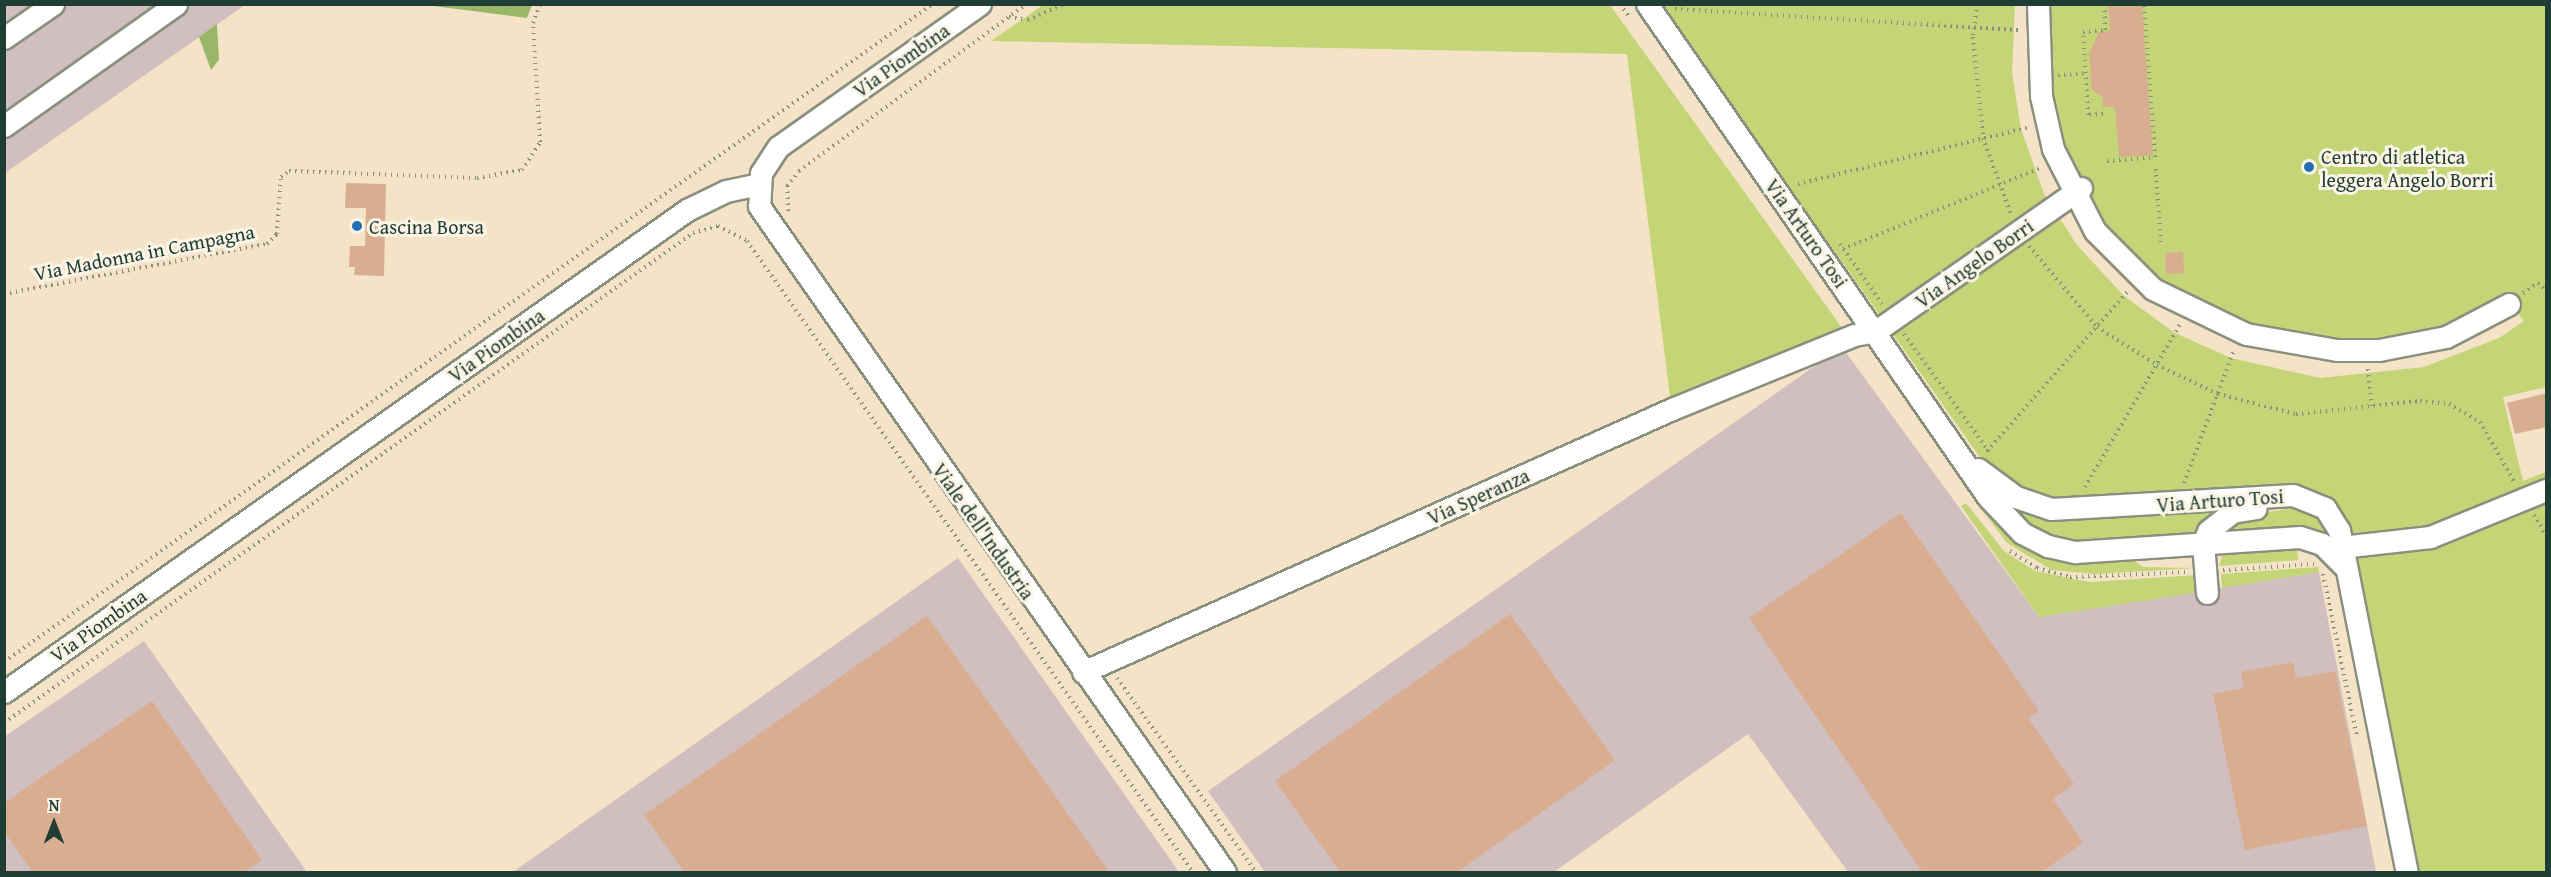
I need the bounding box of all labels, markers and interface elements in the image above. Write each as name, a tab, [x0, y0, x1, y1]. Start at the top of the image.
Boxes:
street label: Via Piombina	[848, 18, 954, 102]
place label: Centro di atletica leggera Angelo Borri	[2321, 144, 2494, 191]
marker: Centro di atletica leggera Angelo Borri	[2302, 160, 2316, 174]
street label: Via Arturo Tosi	[1761, 174, 1853, 292]
street label: Via Angelo Borri	[1910, 213, 2038, 313]
place label: Cascina Borsa	[369, 214, 484, 238]
street label: Via Madonna in Campagna	[32, 219, 256, 285]
marker: Cascina Borsa	[350, 219, 364, 233]
street label: Via Piombina	[443, 303, 549, 387]
street label: Viale dell'Industria	[928, 458, 1040, 604]
street label: Via Speranza	[1423, 463, 1533, 529]
street label: Via Arturo Tosi	[2156, 484, 2284, 516]
street label: Via Piombina	[45, 583, 151, 667]
north arrow	[24, 793, 84, 853]
text: N	[49, 793, 59, 817]

